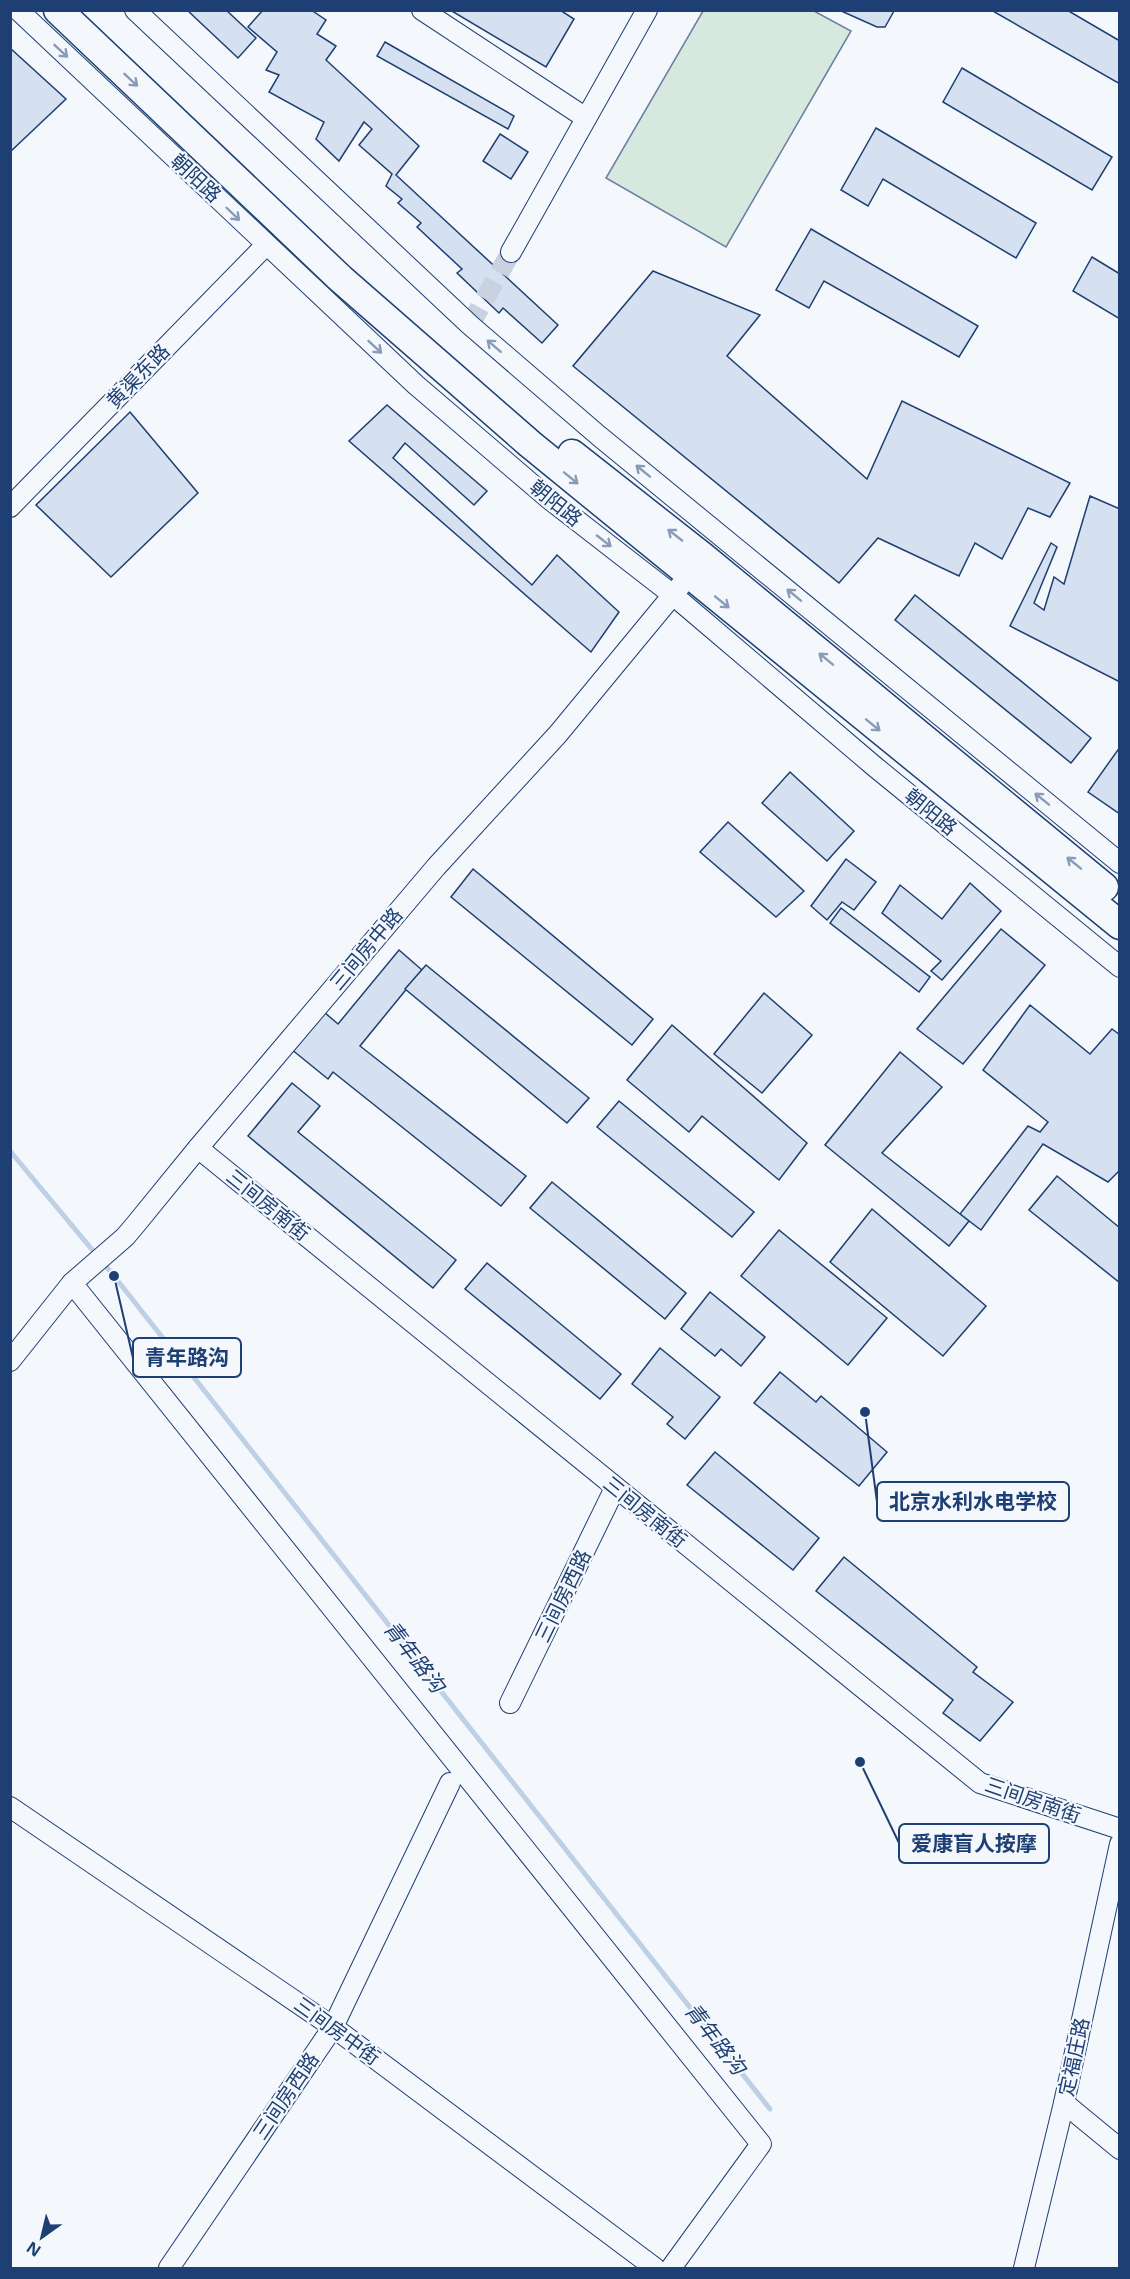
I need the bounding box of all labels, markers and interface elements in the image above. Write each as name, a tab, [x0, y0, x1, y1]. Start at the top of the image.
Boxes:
one-way arrow	[53, 43, 68, 57]
one-way arrow	[123, 72, 138, 87]
street label: 朝阳路	[165, 147, 227, 208]
one-way arrow	[226, 206, 241, 221]
street label: 黄渠东路	[100, 338, 175, 414]
one-way arrow	[487, 339, 502, 353]
one-way arrow	[367, 340, 382, 354]
one-way arrow	[635, 465, 651, 478]
one-way arrow	[563, 471, 578, 485]
street label: 朝阳路	[525, 473, 588, 532]
one-way arrow	[668, 529, 684, 542]
one-way arrow	[596, 535, 612, 548]
one-way arrow	[787, 588, 802, 602]
one-way arrow	[714, 595, 729, 609]
one-way arrow	[818, 652, 834, 665]
one-way arrow	[865, 718, 881, 731]
street label: 朝阳路	[900, 782, 963, 841]
one-way arrow	[1034, 792, 1050, 805]
one-way arrow	[1066, 856, 1082, 869]
street label: 三间房中路	[323, 902, 408, 996]
street label: 三间房南街	[221, 1163, 316, 1247]
callout: 青年路沟	[133, 1338, 241, 1377]
text: 青年路沟	[145, 1343, 229, 1371]
street label: 三间房南街	[598, 1470, 693, 1554]
callout: 北京水利水电学校	[877, 1482, 1069, 1521]
text: 北京水利水电学校	[889, 1487, 1057, 1515]
street label: 三间房西路	[528, 1545, 597, 1647]
water label: 青年路沟	[378, 1615, 453, 1700]
street label: 三间房南街	[981, 1770, 1085, 1829]
callout: 爱康盲人按摩	[899, 1824, 1049, 1863]
text: 爱康盲人按摩	[911, 1829, 1037, 1857]
street label: 三间房中街	[289, 1990, 386, 2071]
water label: 青年路沟	[679, 1997, 754, 2082]
street label: 定福庄路	[1052, 2015, 1095, 2099]
street label: 三间房西路	[246, 2047, 325, 2145]
north arrow	[12, 2207, 72, 2267]
text: N	[22, 2237, 45, 2262]

